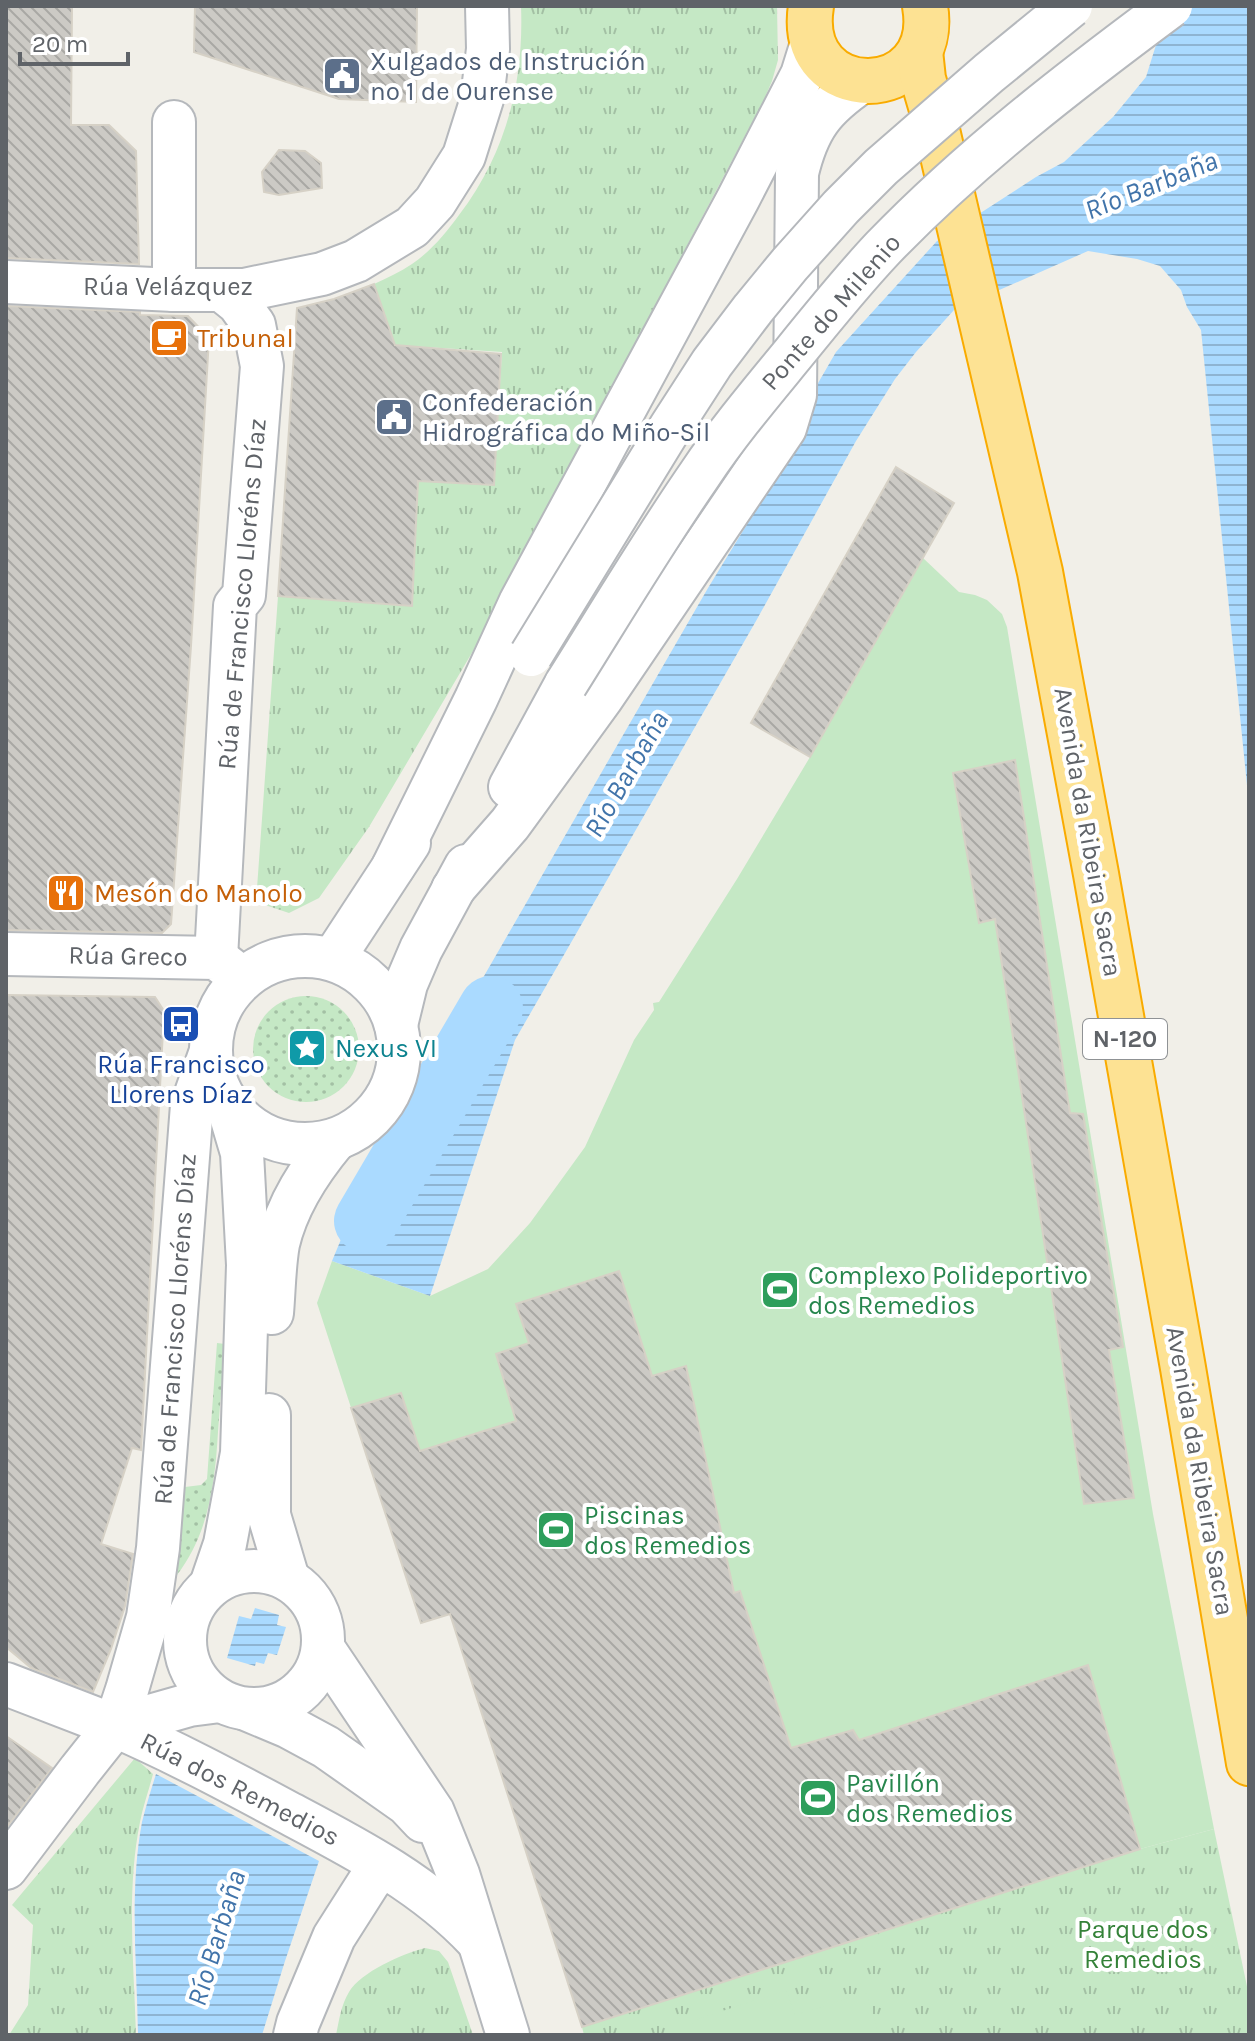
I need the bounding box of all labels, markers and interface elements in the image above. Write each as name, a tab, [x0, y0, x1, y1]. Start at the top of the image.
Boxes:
scale bar	[20, 16, 128, 66]
text: 20 m	[32, 30, 88, 58]
place label: Xulgados de Instrución nº 1 de Ourense	[370, 46, 646, 107]
public building icon: Xulgados de Instrución nº 1 de Ourense	[321, 55, 363, 97]
water label: Río Barbaña	[1080, 143, 1222, 227]
street label: Ponte do Milenio	[755, 227, 907, 397]
street label: Rúa Velázquez	[83, 271, 253, 302]
cafe icon: Tribunal	[148, 317, 190, 359]
place label: Tribunal	[197, 323, 294, 354]
place label: Confederación Hidrográfica do Miño-Sil	[422, 387, 710, 448]
public building icon: Confederación Hidrográfica do Miño-Sil	[373, 396, 415, 438]
street label: Rúa de Francisco Lloréns Díaz	[211, 417, 273, 771]
street label: Avenida da Ribeira Sacra	[1047, 685, 1129, 979]
water label: Río Barbaña	[577, 705, 675, 843]
restaurant icon: Mesón do Manolo	[45, 872, 87, 914]
place label: Mesón do Manolo	[94, 878, 303, 909]
street label: Rúa Greco	[68, 939, 188, 973]
bus stop icon: Rúa Francisco Llorens Díaz	[160, 1003, 202, 1045]
road number: N-120	[1083, 1019, 1167, 1059]
place icon: Nexus VI	[286, 1027, 328, 1069]
place label: Nexus VI	[335, 1033, 437, 1064]
place label: Rúa Francisco Llorens Díaz	[97, 1049, 265, 1110]
street label: Rúa de Francisco Lloréns Díaz	[147, 1152, 203, 1506]
place label: Complexo Polideportivo dos Remedios	[808, 1260, 1088, 1321]
sports icon: Complexo Polideportivo dos Remedios	[759, 1269, 801, 1311]
street label: Avenida da Ribeira Sacra	[1159, 1324, 1241, 1618]
place label: Piscinas dos Remedios	[584, 1500, 751, 1561]
sports icon: Piscinas dos Remedios	[535, 1509, 577, 1551]
street label: Rúa dos Remedios	[135, 1725, 345, 1853]
place label: Pavillón dos Remedios	[846, 1768, 1013, 1829]
sports icon: Pavillón dos Remedios	[797, 1777, 839, 1819]
water label: Río Barbaña	[180, 1866, 252, 2010]
park label: Parque dos Remedios	[1077, 1914, 1209, 1975]

